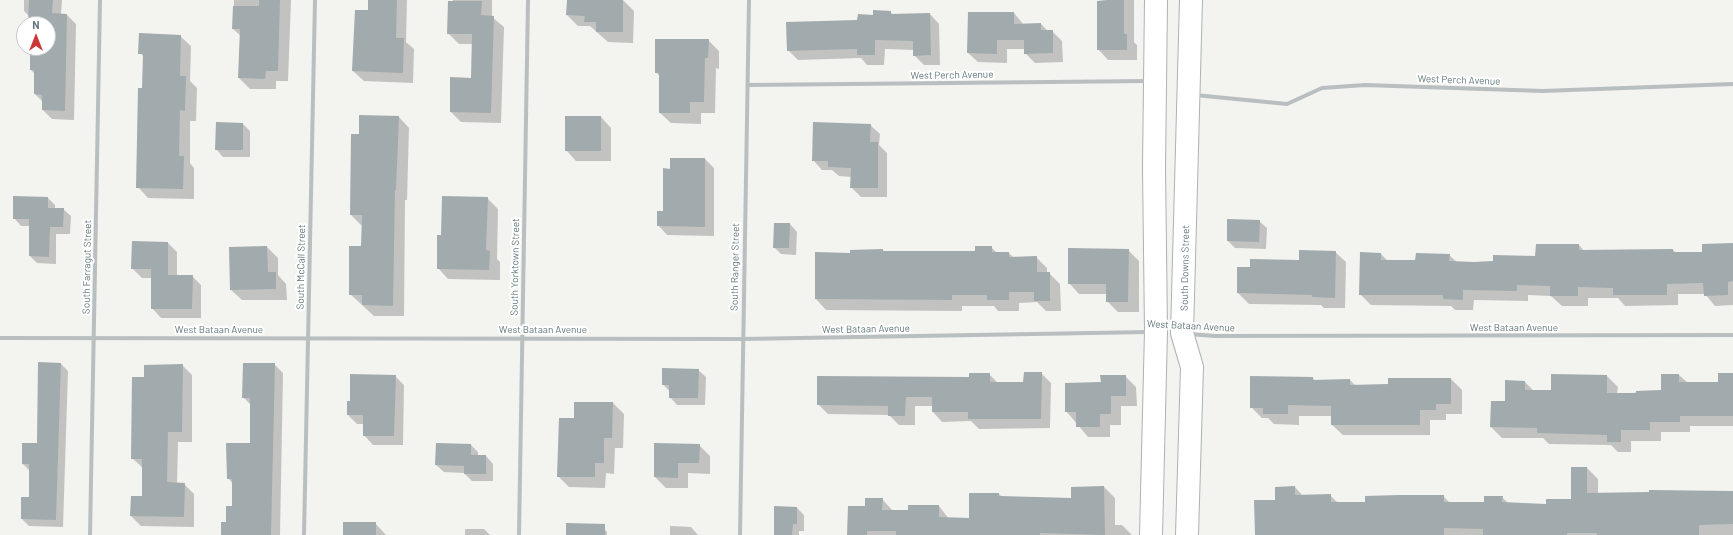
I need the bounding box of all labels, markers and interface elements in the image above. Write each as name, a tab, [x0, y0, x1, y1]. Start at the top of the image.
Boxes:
north arrow	[16, 16, 56, 56]
text: N	[32, 18, 40, 31]
street label: West Perch Avenue	[910, 68, 994, 82]
street label: West Perch Avenue	[1417, 73, 1501, 87]
street label: South Yorktown Street	[508, 218, 522, 316]
street label: South Farragut Street	[80, 220, 94, 314]
street label: South Ranger Street	[728, 223, 742, 311]
street label: South McCall Street	[294, 224, 308, 310]
street label: South Downs Street	[1178, 225, 1192, 311]
street label: West Bataan Avenue	[1147, 318, 1235, 334]
street label: West Bataan Avenue	[822, 322, 910, 336]
street label: West Bataan Avenue	[1470, 322, 1558, 334]
street label: West Bataan Avenue	[175, 324, 263, 336]
street label: West Bataan Avenue	[499, 324, 587, 336]

